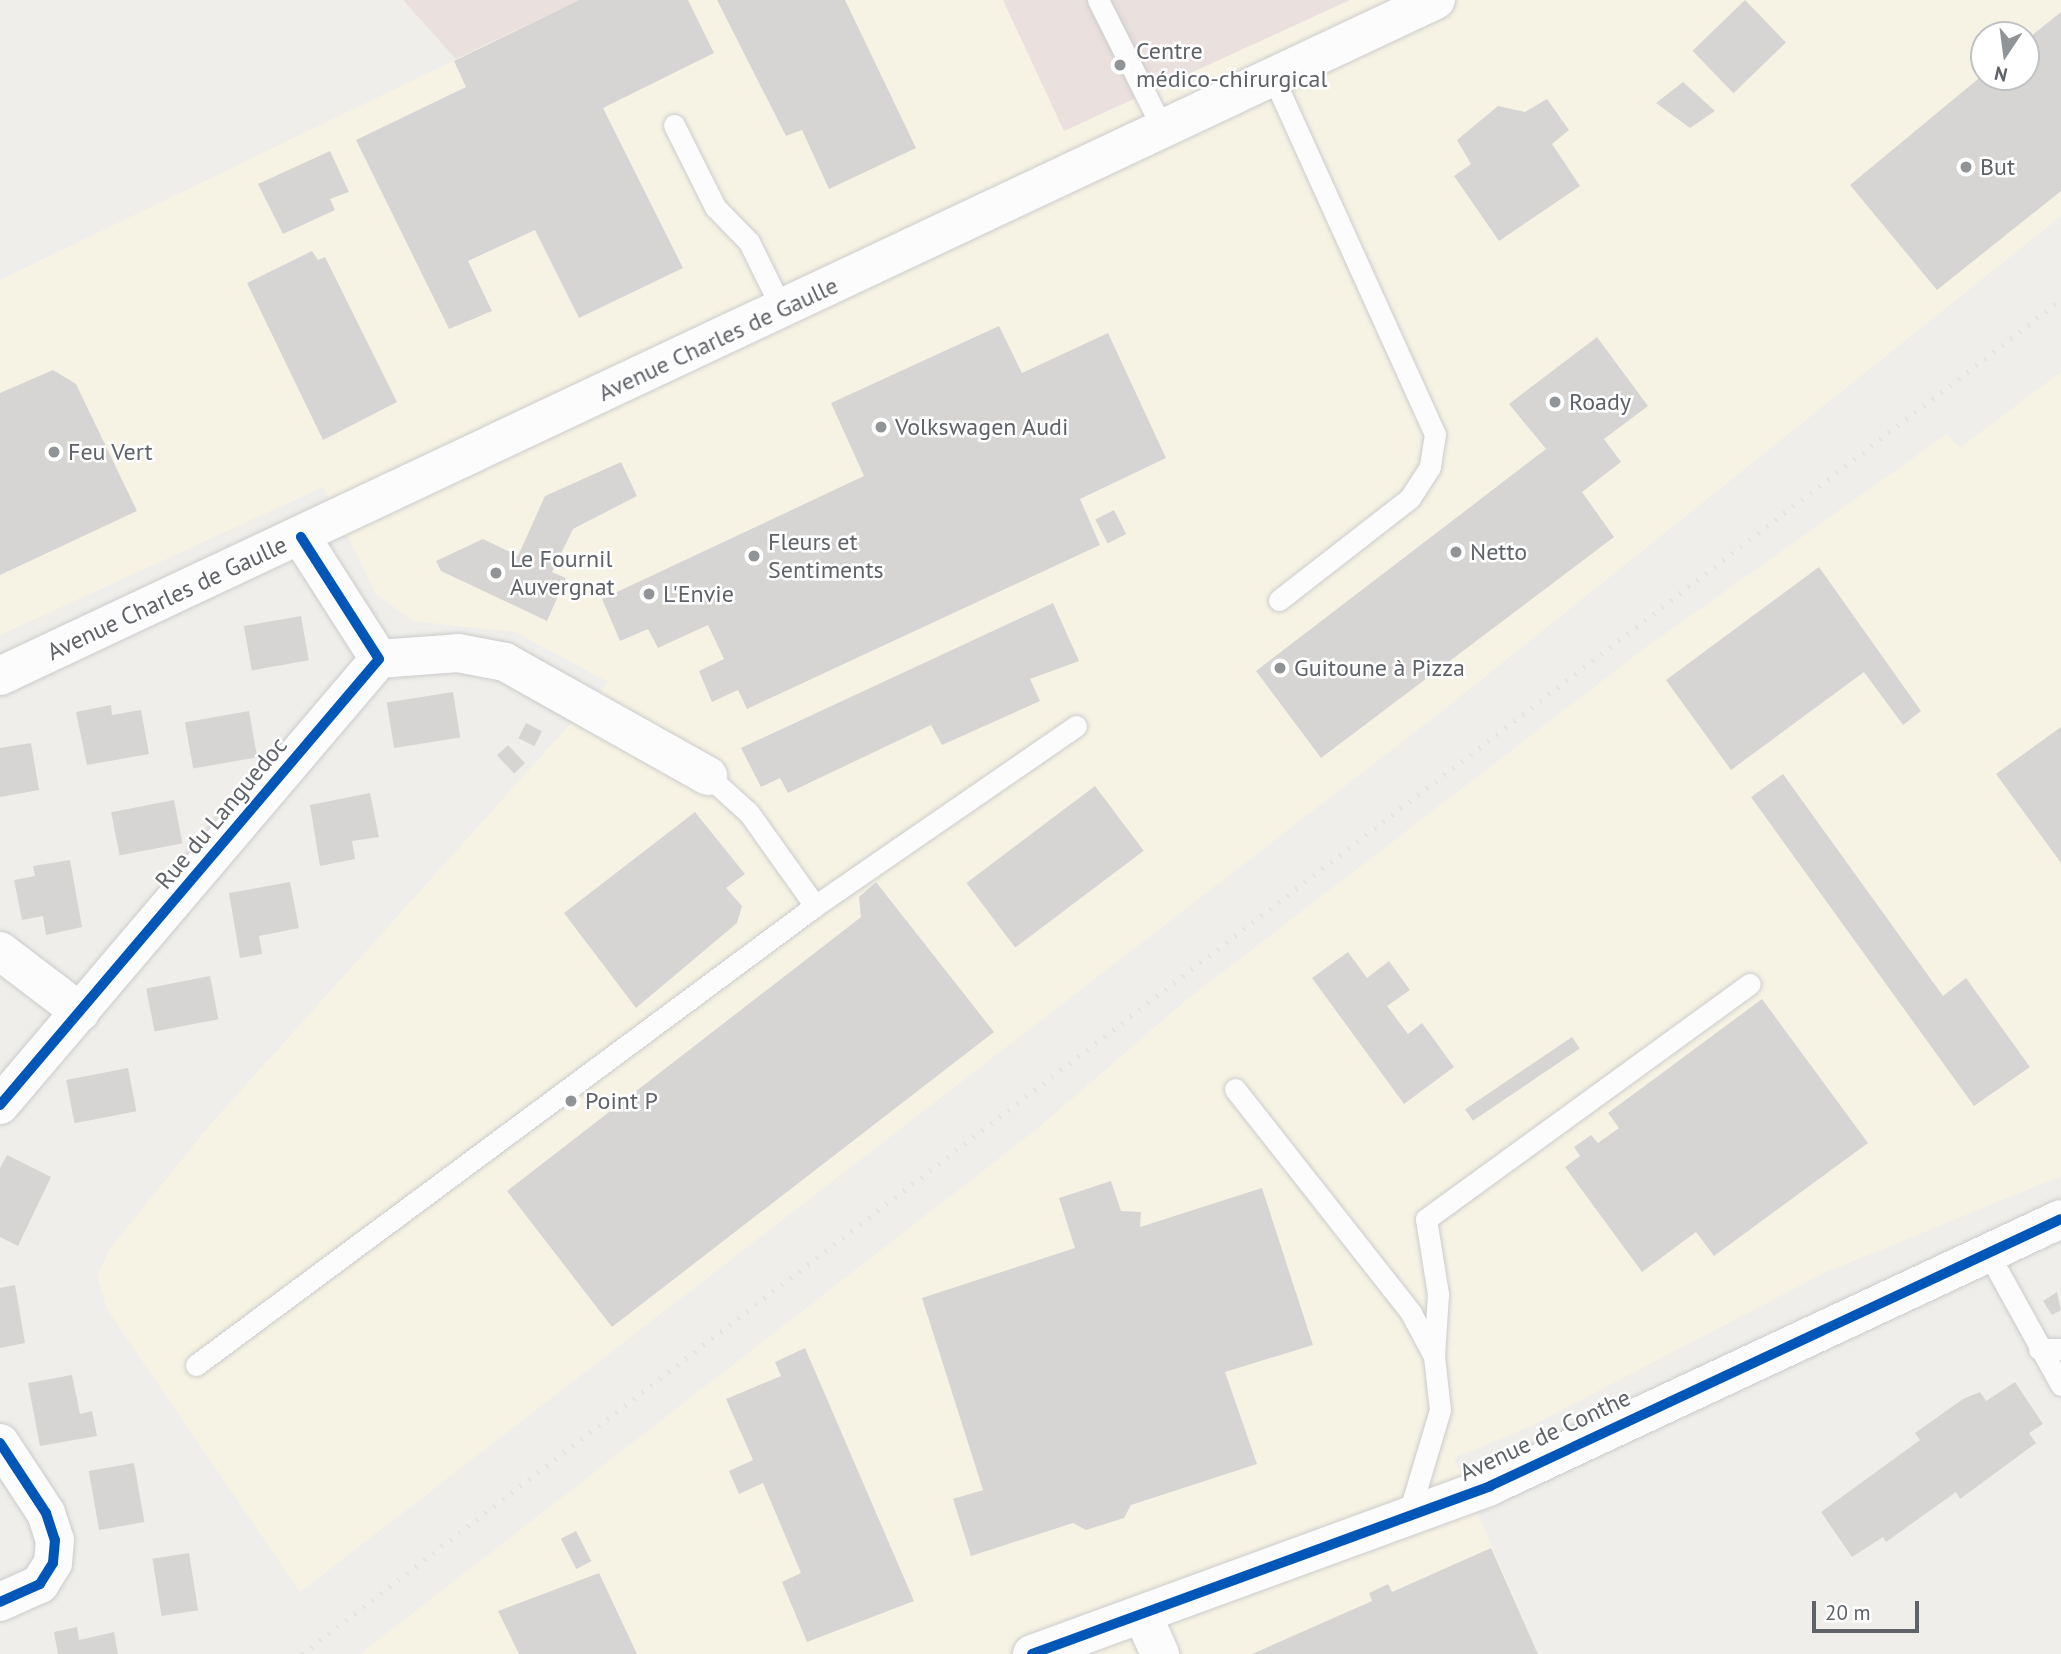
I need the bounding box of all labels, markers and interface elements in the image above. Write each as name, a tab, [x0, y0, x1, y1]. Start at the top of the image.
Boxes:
north arrow	[1970, 21, 2040, 91]
place label: Centre médico-chirurgical	[1136, 37, 1327, 93]
marker: Centre médico-chirurgical	[1110, 55, 1130, 75]
text: N	[1992, 61, 2010, 88]
place label: But	[1980, 153, 2015, 181]
marker: But	[1958, 159, 1974, 175]
street label: Avenue Charles de Gaulle	[594, 271, 842, 407]
place label: Roady	[1569, 388, 1631, 416]
marker: Roady	[1547, 394, 1563, 410]
place label: Volkswagen Audi	[895, 413, 1069, 441]
marker: Volkswagen Audi	[873, 419, 889, 435]
place label: Feu Vert	[68, 438, 153, 466]
marker: Feu Vert	[46, 444, 62, 460]
place label: Fleurs et Sentiments	[768, 528, 884, 584]
street label: Avenue Charles de Gaulle	[43, 530, 291, 666]
place label: Netto	[1470, 538, 1527, 566]
marker: Netto	[1448, 544, 1464, 560]
place label: Le Fournil Auvergnat	[510, 545, 615, 601]
marker: Fleurs et Sentiments	[746, 548, 762, 564]
marker: Le Fournil Auvergnat	[488, 565, 504, 581]
place label: L'Envie	[663, 580, 734, 608]
marker: L'Envie	[641, 586, 657, 602]
place label: Guitoune à Pizza	[1294, 654, 1465, 682]
marker: Guitoune à Pizza	[1272, 660, 1288, 676]
street label: Rue du Languedoc	[149, 731, 293, 895]
place label: Point P	[585, 1087, 658, 1115]
marker: Point P	[563, 1093, 579, 1109]
street label: Avenue de Conthe	[1455, 1383, 1635, 1487]
scale bar	[1816, 1588, 1923, 1632]
text: 20 m	[1825, 1599, 1871, 1626]

